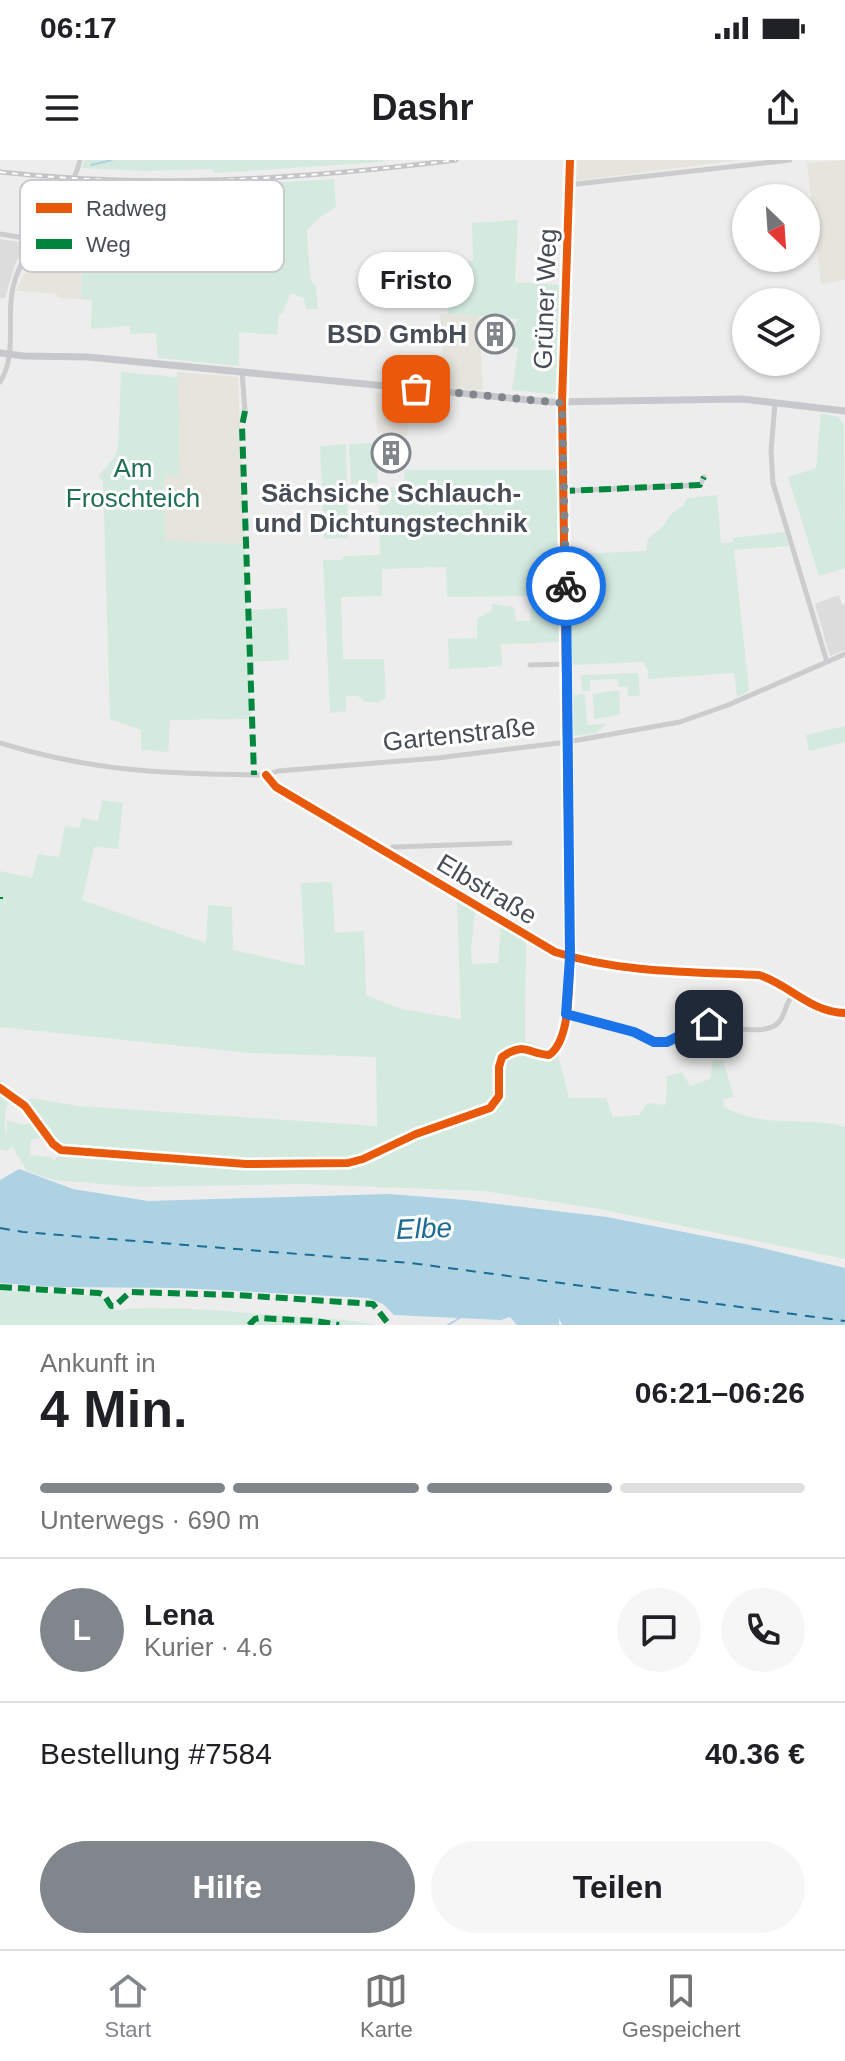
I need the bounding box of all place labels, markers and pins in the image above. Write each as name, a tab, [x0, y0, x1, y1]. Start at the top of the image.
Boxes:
callout: Fristo	[358, 253, 474, 309]
building icon: BSD GmbH	[474, 313, 516, 355]
place label: BSD GmbH	[327, 319, 467, 349]
pin	[382, 355, 450, 423]
building icon: Sächsiche Schlauch- und Dichtungstechnik	[370, 432, 412, 474]
place label: Sächsiche Schlauch- und Dichtungstechnik	[255, 478, 528, 538]
pin	[675, 990, 743, 1058]

